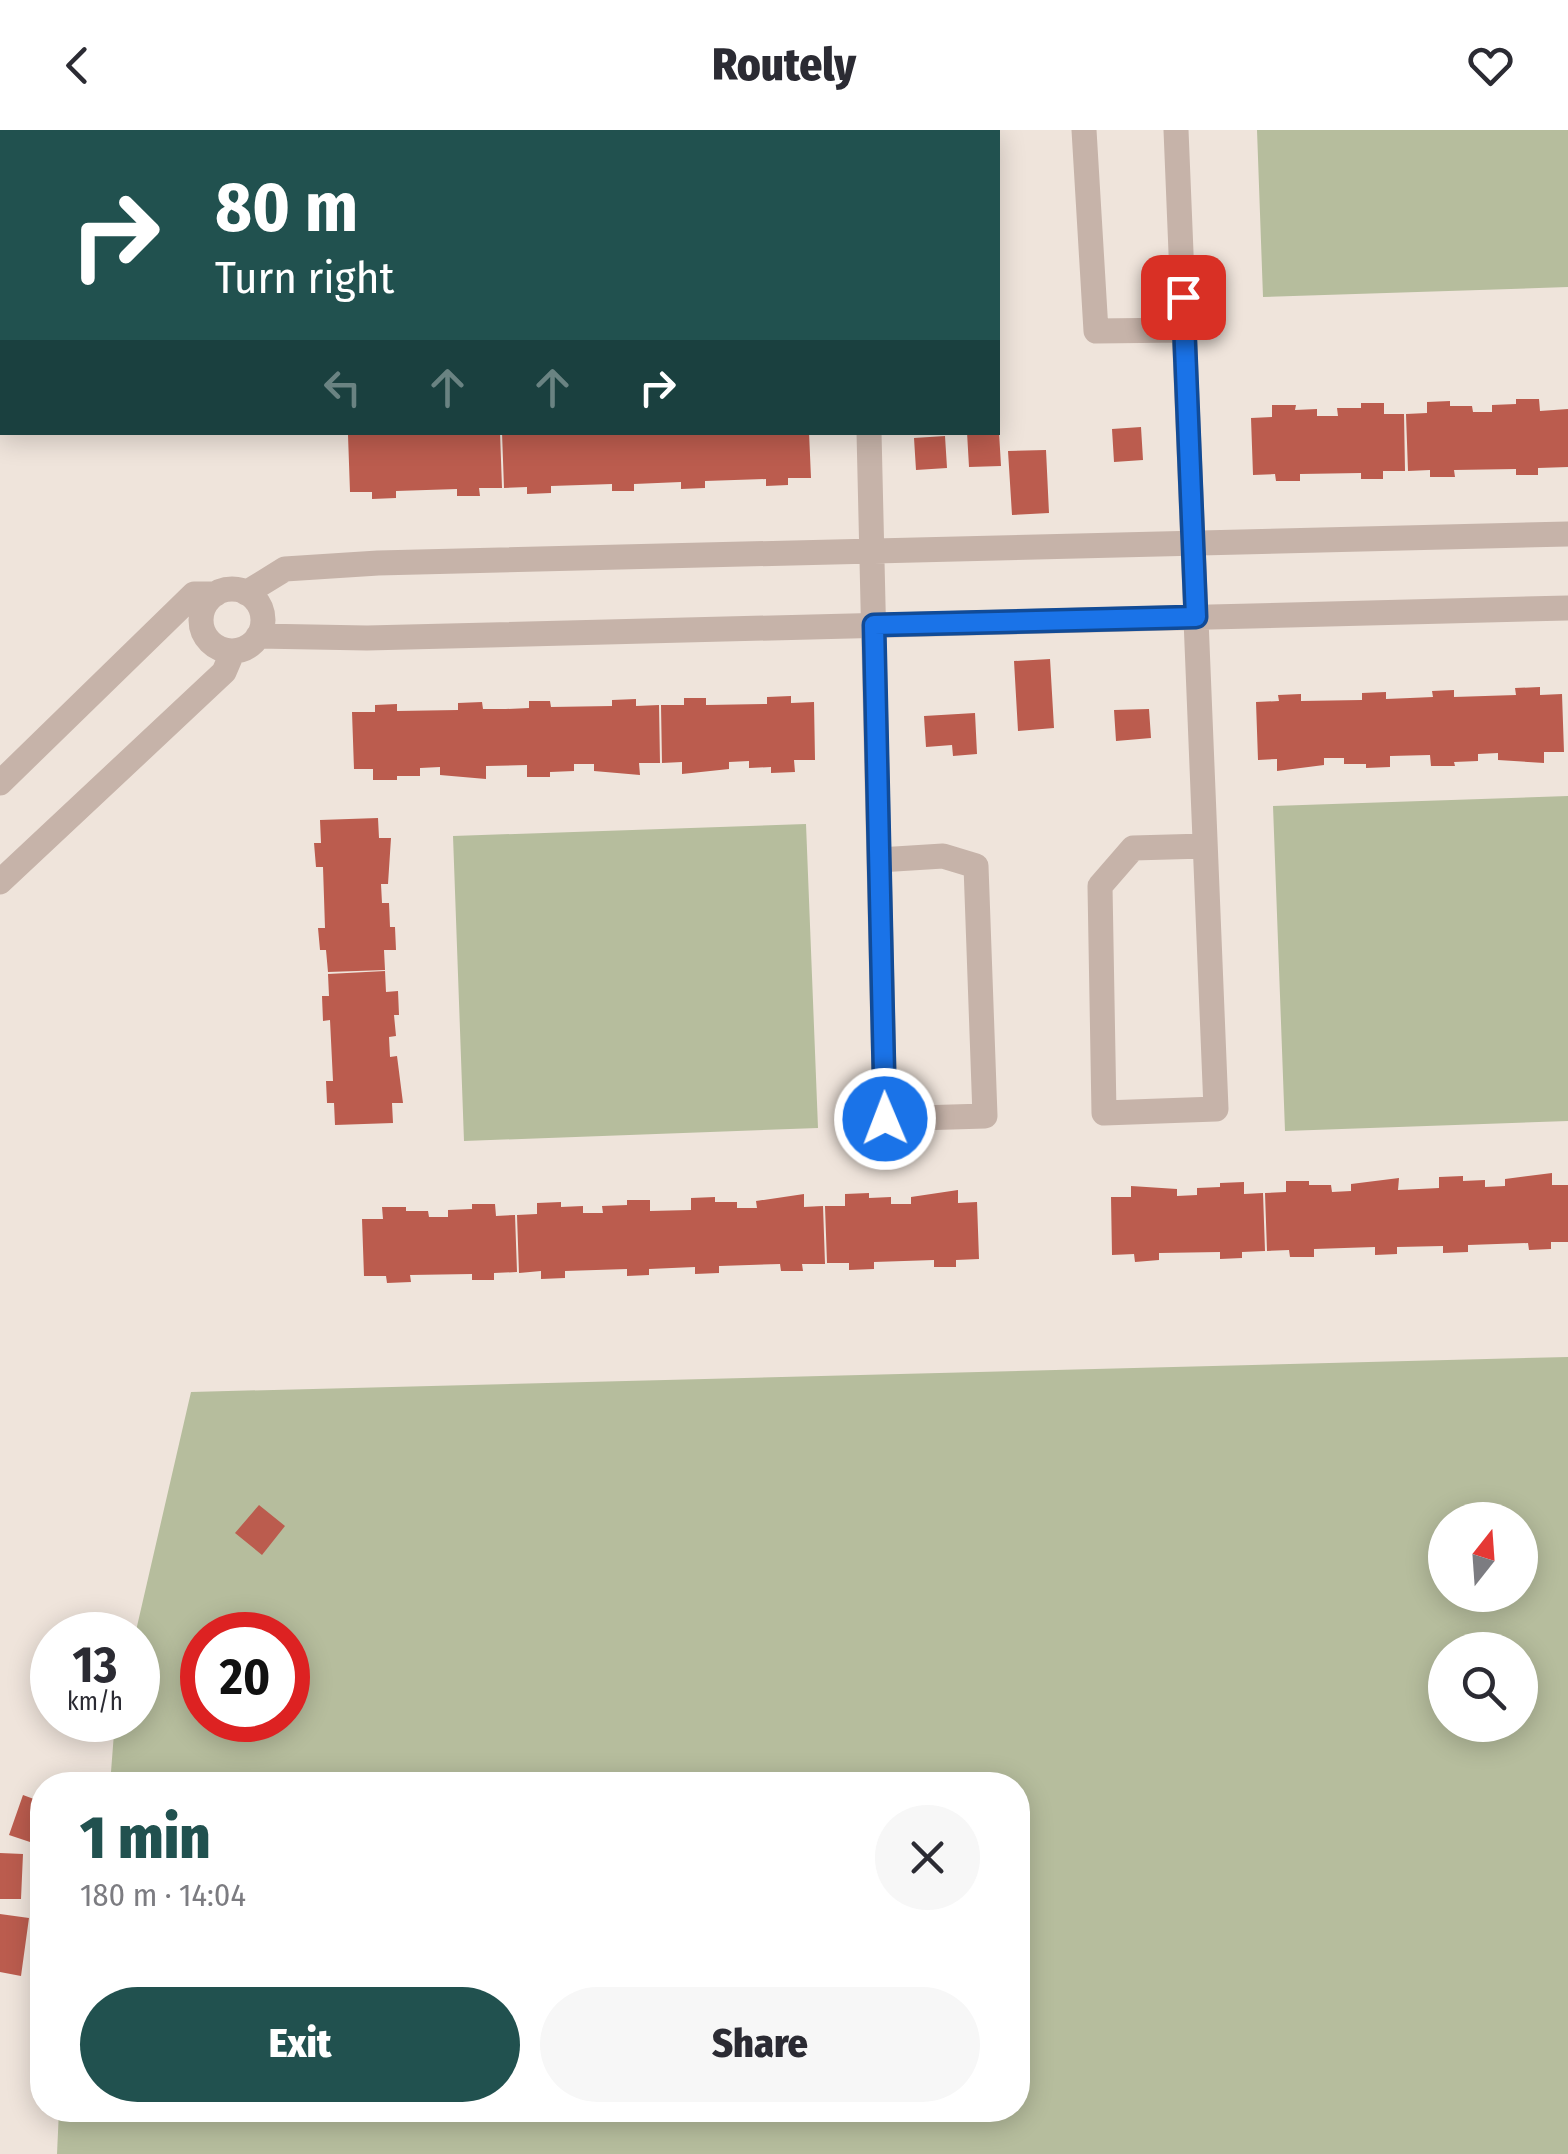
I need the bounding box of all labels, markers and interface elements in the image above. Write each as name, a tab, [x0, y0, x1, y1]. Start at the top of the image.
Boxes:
icon: back	[50, 38, 105, 93]
text: Routely	[712, 38, 856, 92]
icon: heart	[1463, 38, 1518, 93]
text: 80 m	[215, 166, 358, 250]
icon: right	[50, 170, 180, 300]
text: Turn right	[215, 251, 394, 305]
pin	[1141, 255, 1226, 340]
icon: arrive	[1156, 270, 1211, 325]
icon: left	[315, 360, 370, 415]
icon: ahead	[420, 360, 475, 415]
icon: ahead	[525, 360, 580, 415]
icon: right	[630, 360, 685, 415]
position arrow	[833, 1067, 937, 1171]
north arrow	[1428, 1502, 1538, 1612]
map controls	[1428, 1502, 1538, 1742]
speed limit sign: 20	[180, 1612, 310, 1742]
button: search	[1428, 1632, 1538, 1742]
text: 13	[73, 1635, 117, 1695]
text: km/h	[67, 1687, 123, 1717]
text: 1 min	[80, 1802, 211, 1874]
button: close	[875, 1805, 980, 1910]
text: 180 m · 14:04	[80, 1876, 246, 1914]
button: Exit	[80, 1987, 520, 2102]
button: Share	[540, 1987, 980, 2102]

